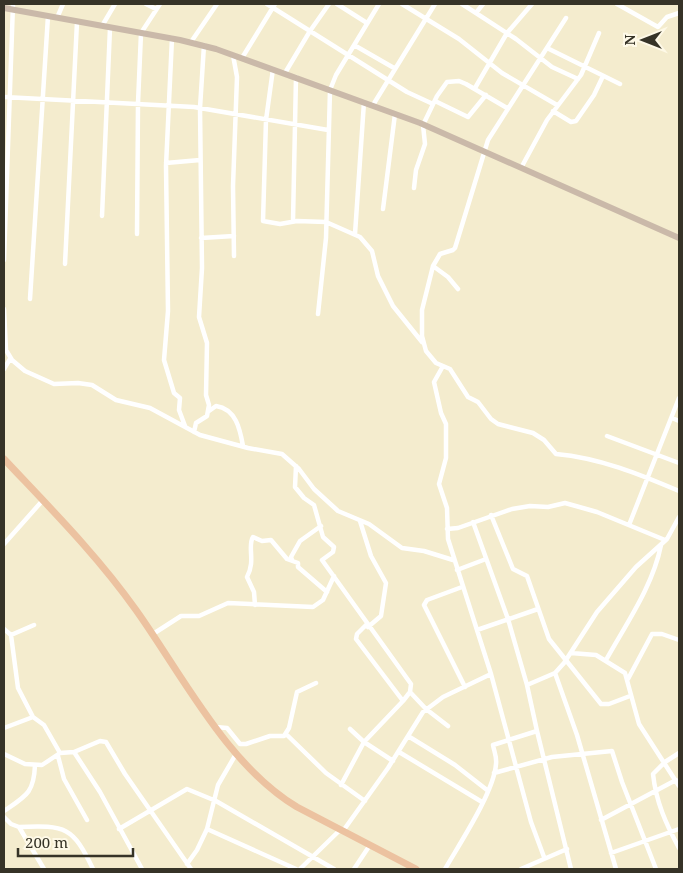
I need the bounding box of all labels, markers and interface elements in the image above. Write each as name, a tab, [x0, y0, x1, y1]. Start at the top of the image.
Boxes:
north arrow	[618, 15, 668, 65]
text: N	[620, 34, 639, 46]
scale bar	[18, 826, 132, 858]
text: 200 m	[25, 832, 68, 852]

